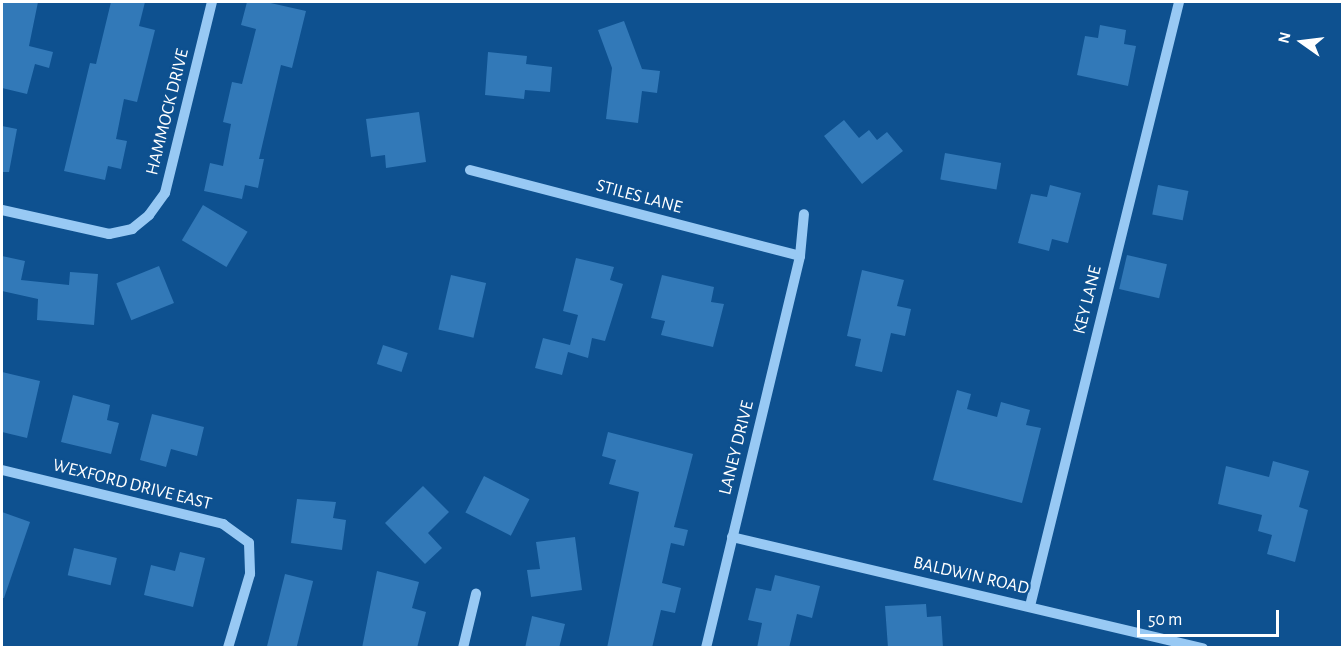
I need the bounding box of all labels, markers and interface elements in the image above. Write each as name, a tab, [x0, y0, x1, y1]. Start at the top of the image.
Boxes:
north arrow	[1272, 12, 1332, 72]
text: N	[1275, 30, 1294, 45]
street label: HAMMOCK DRIVE	[142, 46, 194, 178]
street label: STILES LANE	[594, 175, 684, 219]
street label: KEY LANE	[1069, 263, 1107, 337]
street label: LANEY DRIVE	[715, 399, 759, 497]
street label: WEXFORD DRIVE EAST	[50, 455, 214, 515]
street label: BALDWIN ROAD	[911, 552, 1031, 600]
scale bar	[1140, 598, 1282, 636]
text: 50 m	[1148, 611, 1182, 629]

